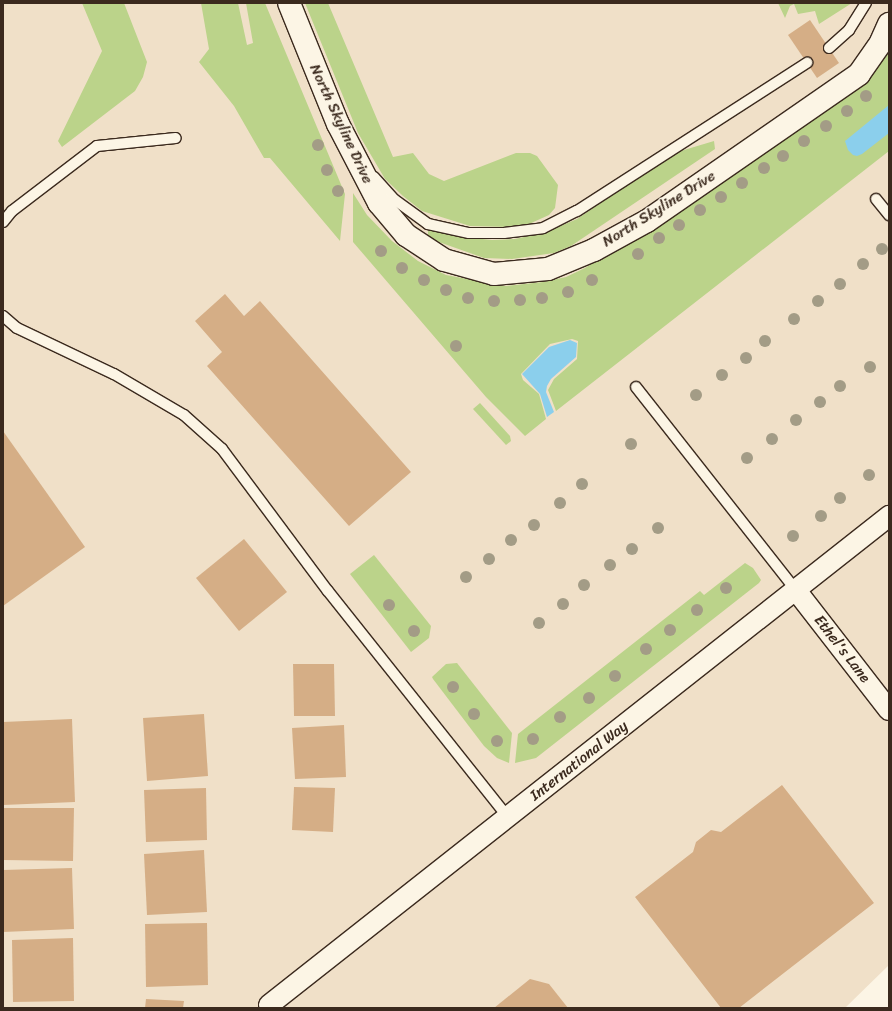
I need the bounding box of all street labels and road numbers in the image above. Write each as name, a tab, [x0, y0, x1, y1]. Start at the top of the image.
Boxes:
street label: North Skyline Drive	[305, 61, 377, 187]
street label: North Skyline Drive	[599, 167, 719, 251]
street label: Ethel's Lane	[810, 611, 874, 687]
street label: International Way	[527, 717, 631, 805]

